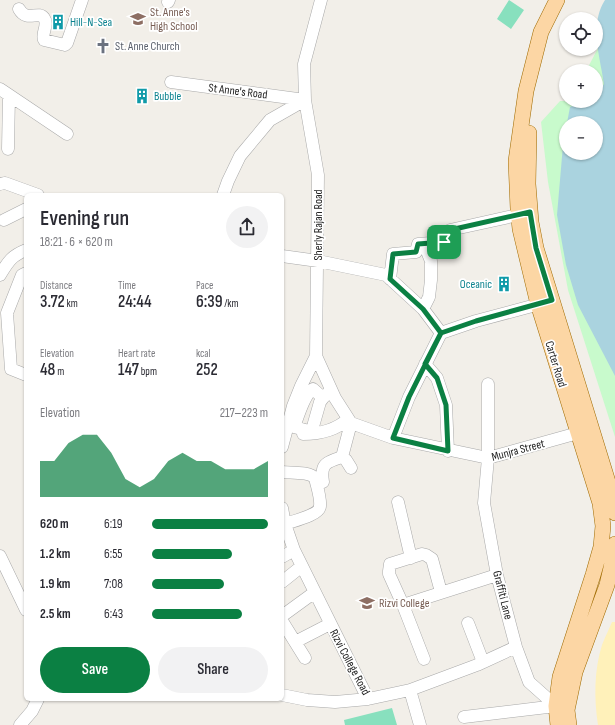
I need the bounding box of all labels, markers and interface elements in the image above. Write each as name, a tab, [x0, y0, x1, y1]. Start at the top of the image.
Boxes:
place label: St. Anne's High School	[150, 5, 197, 34]
school or university icon: St. Anne's High School	[129, 10, 147, 28]
map controls	[559, 12, 603, 160]
button: locate	[559, 12, 603, 56]
building icon: Hill-N-Sea	[49, 13, 67, 31]
place label: Hill-N-Sea	[70, 15, 113, 30]
church icon: St. Anne Church	[94, 37, 112, 55]
place label: St. Anne Church	[115, 39, 180, 54]
button: +	[559, 64, 603, 108]
street label: St Anne's Road	[208, 80, 268, 103]
building icon: Bubble	[133, 87, 151, 105]
place label: Bubble	[154, 89, 182, 104]
button: −	[559, 116, 603, 160]
street label: Sherly Rajan Road	[311, 189, 326, 261]
text: Evening run	[40, 205, 129, 232]
button: share	[226, 206, 268, 248]
pin	[427, 225, 461, 259]
icon: arrive	[433, 231, 455, 253]
text: 18:21 · 6 × 620 m	[40, 234, 113, 250]
building icon: Oceanic	[495, 275, 513, 293]
place label: Oceanic	[460, 277, 492, 292]
text: Distance	[40, 279, 72, 292]
text: Time	[118, 279, 136, 292]
text: Pace	[196, 279, 214, 292]
text: 3.72	[40, 292, 65, 312]
text: 24:44	[118, 292, 152, 312]
text: 6:39	[196, 292, 223, 312]
text: km	[65, 297, 78, 310]
text: /km	[223, 297, 239, 310]
street label: Carter Road	[541, 339, 570, 389]
text: Elevation	[40, 347, 74, 360]
text: Heart rate	[118, 347, 156, 360]
text: kcal	[196, 347, 211, 360]
text: 48	[40, 360, 55, 380]
text: 147	[118, 360, 139, 380]
text: 252	[196, 360, 218, 380]
text: m	[55, 365, 64, 378]
text: bpm	[139, 365, 157, 378]
text: Elevation	[40, 405, 80, 421]
text: 217–223 m	[220, 405, 268, 421]
street label: Munjra Street	[490, 436, 547, 465]
text: 620 m	[40, 516, 69, 532]
text: 6:19	[104, 516, 122, 532]
text: 1.2 km	[40, 546, 70, 562]
text: 6:55	[104, 546, 123, 562]
street label: Graffiti Lane	[489, 569, 516, 621]
text: 1.9 km	[40, 576, 71, 592]
text: 7:08	[104, 576, 123, 592]
school or university icon: Rizvi College	[358, 594, 376, 612]
place label: Rizvi College	[379, 596, 430, 611]
text: 2.5 km	[40, 606, 71, 622]
text: 6:43	[104, 606, 123, 622]
street label: Rizvi College Road	[326, 627, 373, 698]
button: Save	[40, 647, 150, 693]
button: Share	[158, 647, 268, 693]

